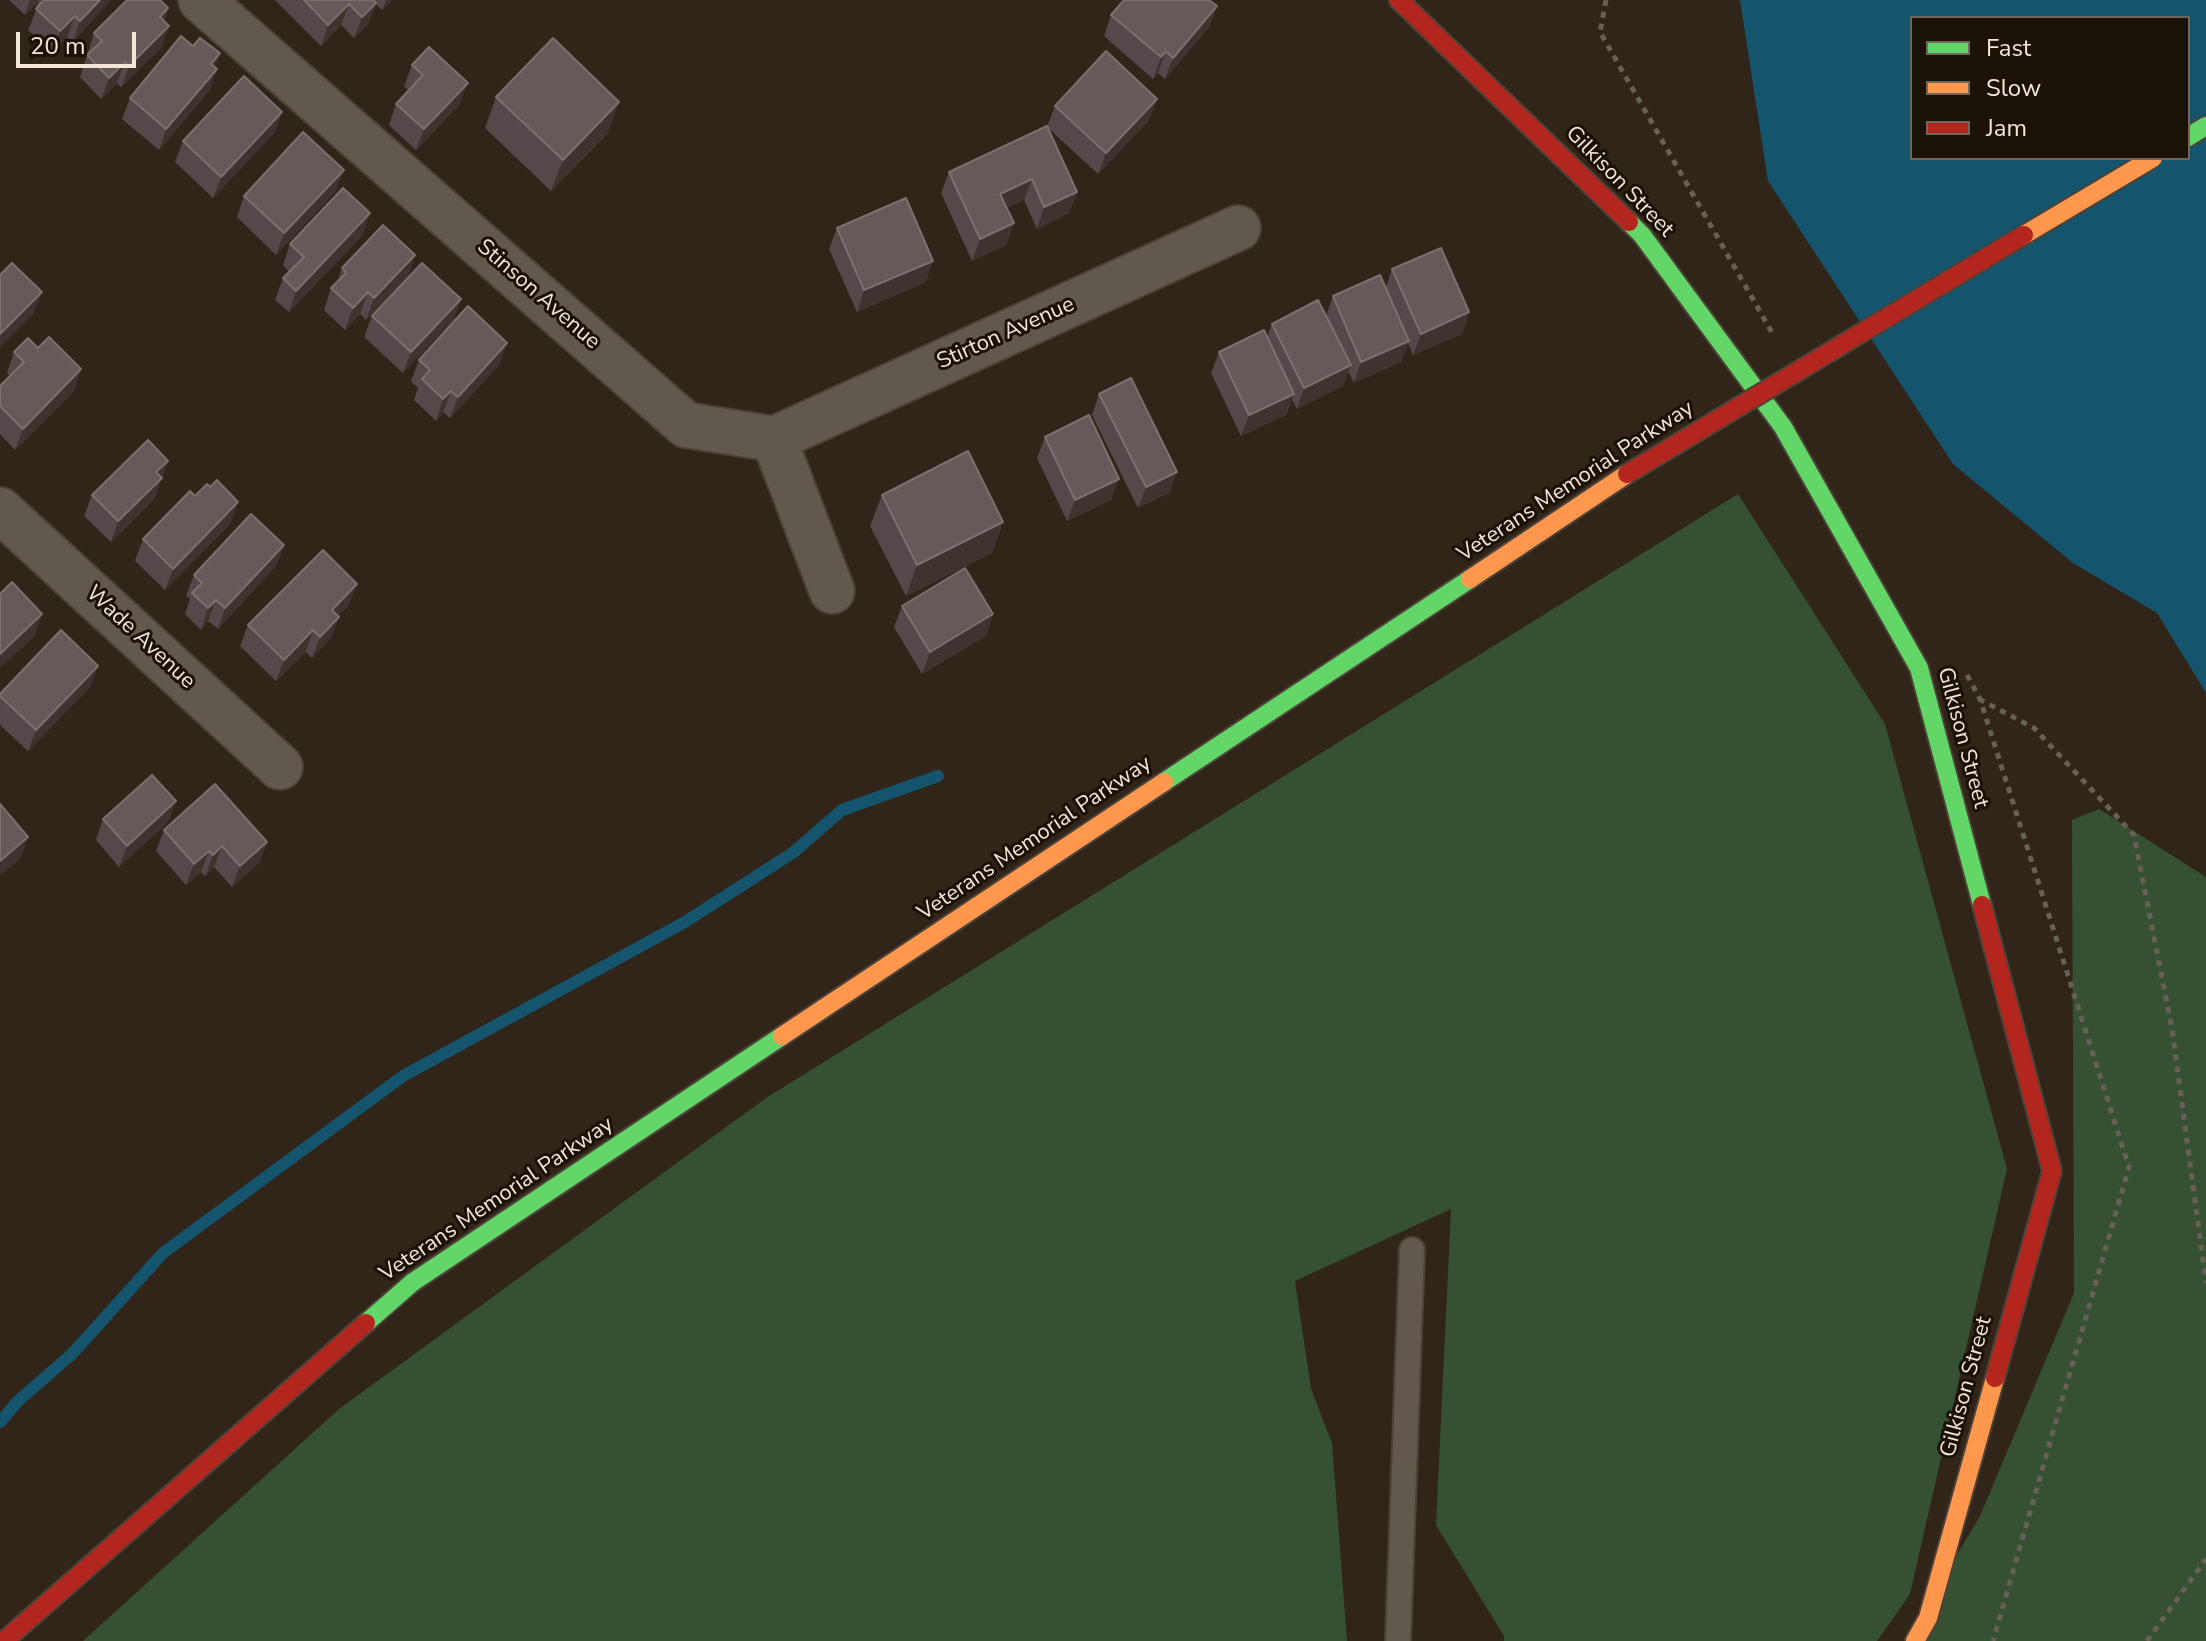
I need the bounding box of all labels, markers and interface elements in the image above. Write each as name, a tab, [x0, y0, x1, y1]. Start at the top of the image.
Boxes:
scale bar	[20, 16, 140, 66]
legend	[1910, 16, 2190, 160]
text: 20 m	[30, 30, 86, 62]
text: Fast	[1986, 32, 2031, 64]
text: Slow	[1986, 72, 2041, 104]
text: Jam	[1986, 112, 2027, 144]
street label: Gilkison Street	[1559, 121, 1679, 243]
street label: Stinson Avenue	[471, 234, 605, 356]
street label: Stirton Avenue	[933, 292, 1079, 376]
street label: Veterans Memorial Parkway	[1453, 396, 1699, 568]
street label: Wade Avenue	[80, 581, 200, 695]
street label: Gilkison Street	[1931, 665, 1993, 811]
street label: Veterans Memorial Parkway	[913, 751, 1157, 927]
street label: Veterans Memorial Parkway	[375, 1112, 619, 1288]
street label: Gilkison Street	[1936, 1314, 1998, 1460]

